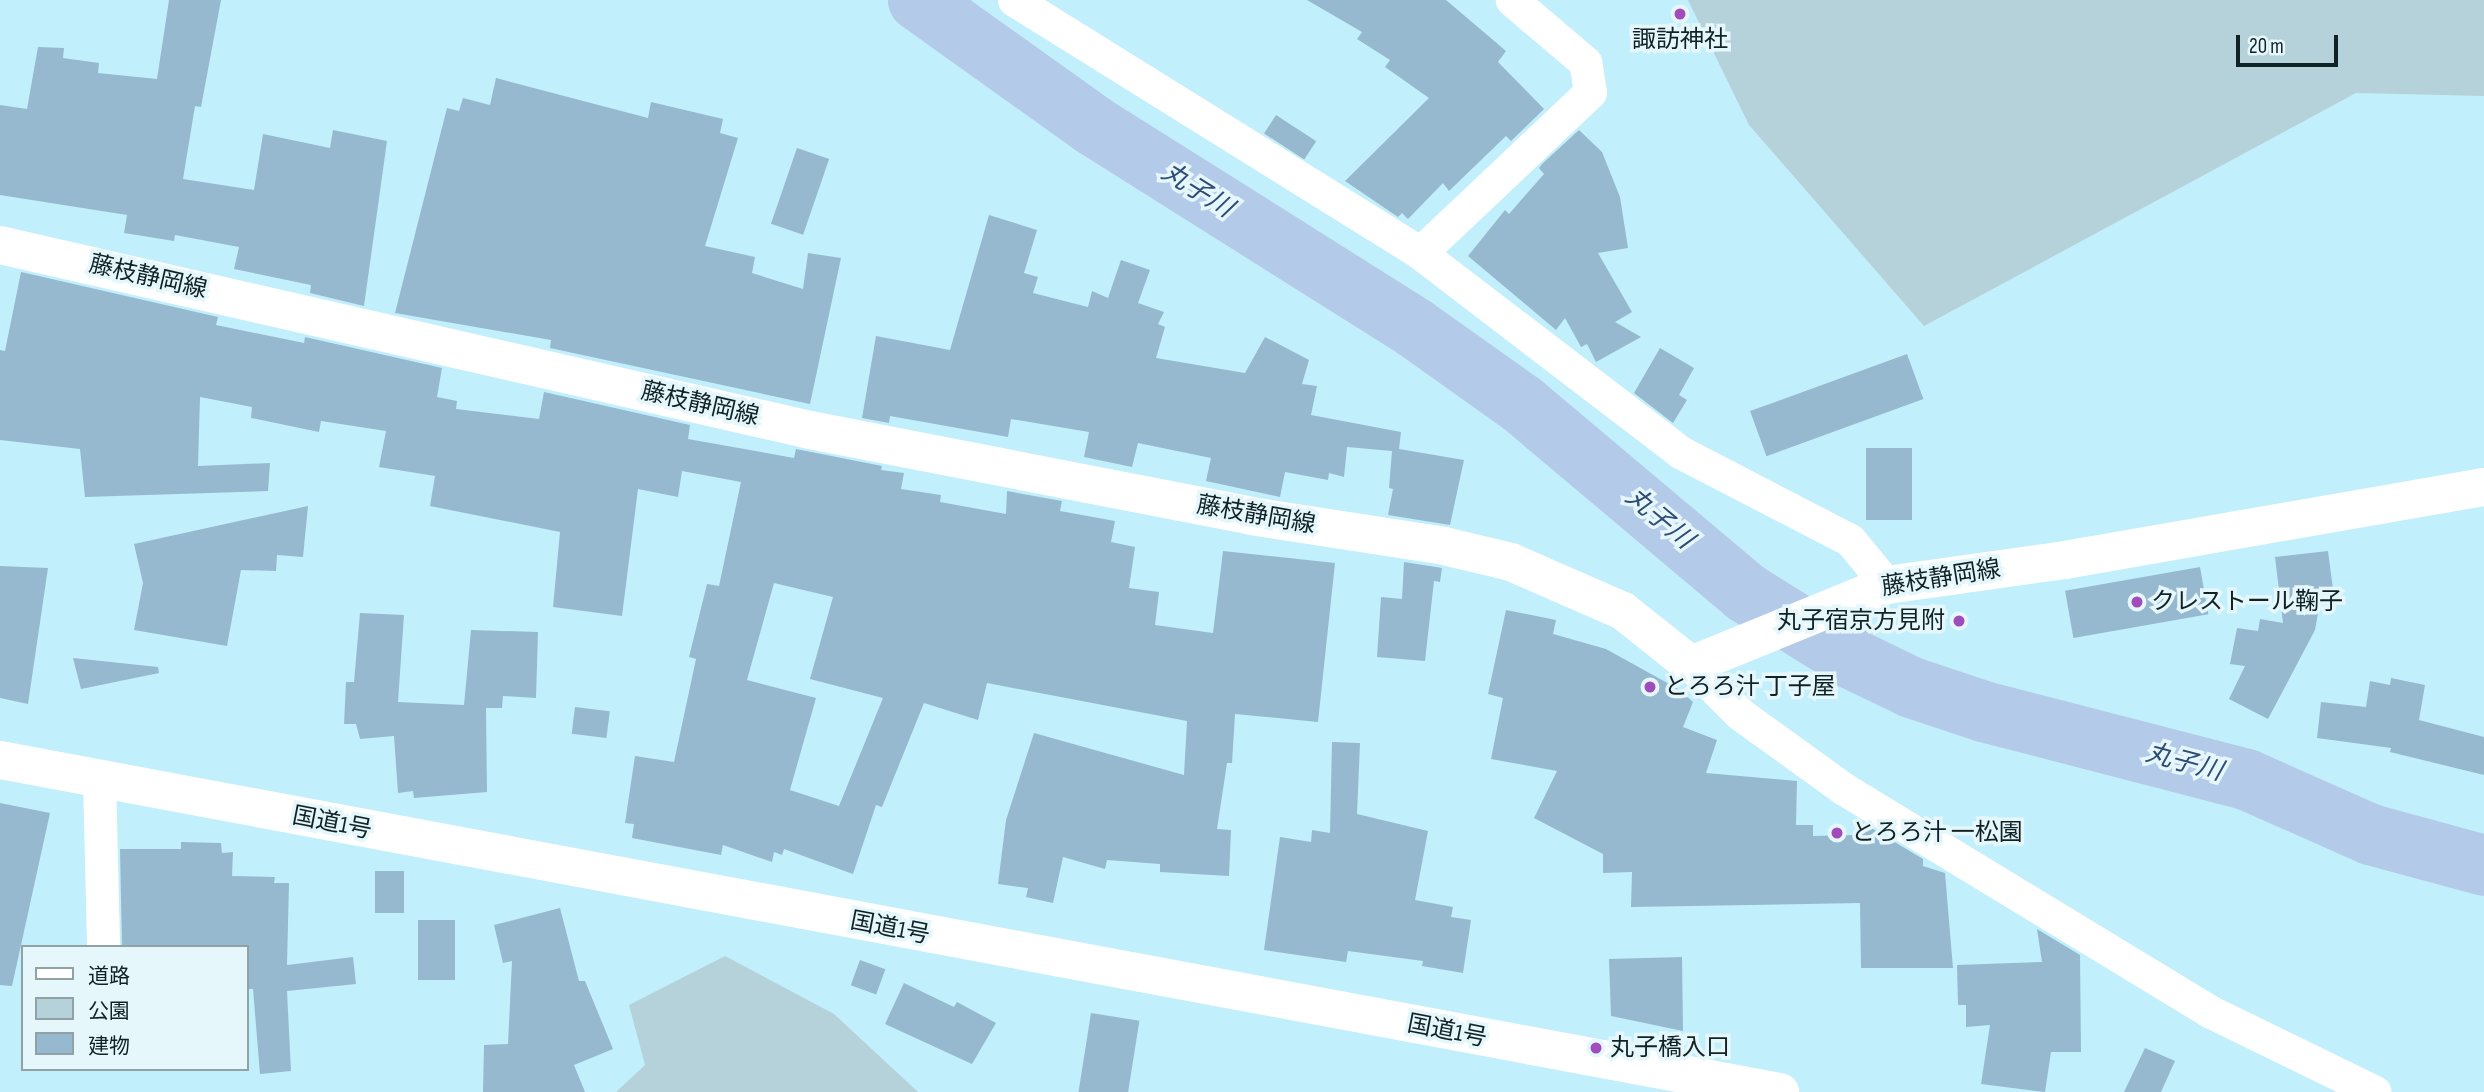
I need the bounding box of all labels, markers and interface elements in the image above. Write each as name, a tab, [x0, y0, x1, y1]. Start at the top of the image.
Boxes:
marker: 諏訪神社	[1672, 6, 1688, 22]
scale bar	[2239, 21, 2340, 65]
place label: 諏訪神社	[1632, 26, 1728, 54]
text: 20 m	[2249, 34, 2284, 59]
water label: 丸子川	[1156, 157, 1238, 225]
street label: 藤枝静岡線	[86, 249, 210, 305]
street label: 藤枝静岡線	[638, 376, 762, 432]
water label: 丸子川	[1619, 482, 1699, 556]
street label: 藤枝静岡線	[1194, 490, 1318, 540]
street label: 藤枝静岡線	[1879, 554, 2003, 602]
place label: クレストール鞠子	[2151, 588, 2343, 616]
marker: クレストール鞠子	[2129, 594, 2145, 610]
place label: 丸子宿京方見附	[1777, 607, 1945, 635]
marker: 丸子宿京方見附	[1951, 613, 1967, 629]
place label: とろろ汁 丁子屋	[1664, 673, 1836, 701]
marker: とろろ汁 丁子屋	[1642, 679, 1658, 695]
water label: 丸子川	[2142, 738, 2226, 788]
street label: 国道1号	[290, 801, 374, 845]
place label: とろろ汁 一松園	[1851, 819, 2023, 847]
marker: とろろ汁 一松園	[1829, 825, 1845, 841]
street label: 国道1号	[848, 906, 932, 950]
legend	[21, 945, 248, 1071]
text: 道路	[88, 964, 130, 989]
text: 公園	[88, 999, 130, 1024]
street label: 国道1号	[1405, 1009, 1489, 1053]
text: 建物	[88, 1034, 130, 1059]
place label: 丸子橋入口	[1610, 1034, 1730, 1062]
marker: 丸子橋入口	[1588, 1040, 1604, 1056]

